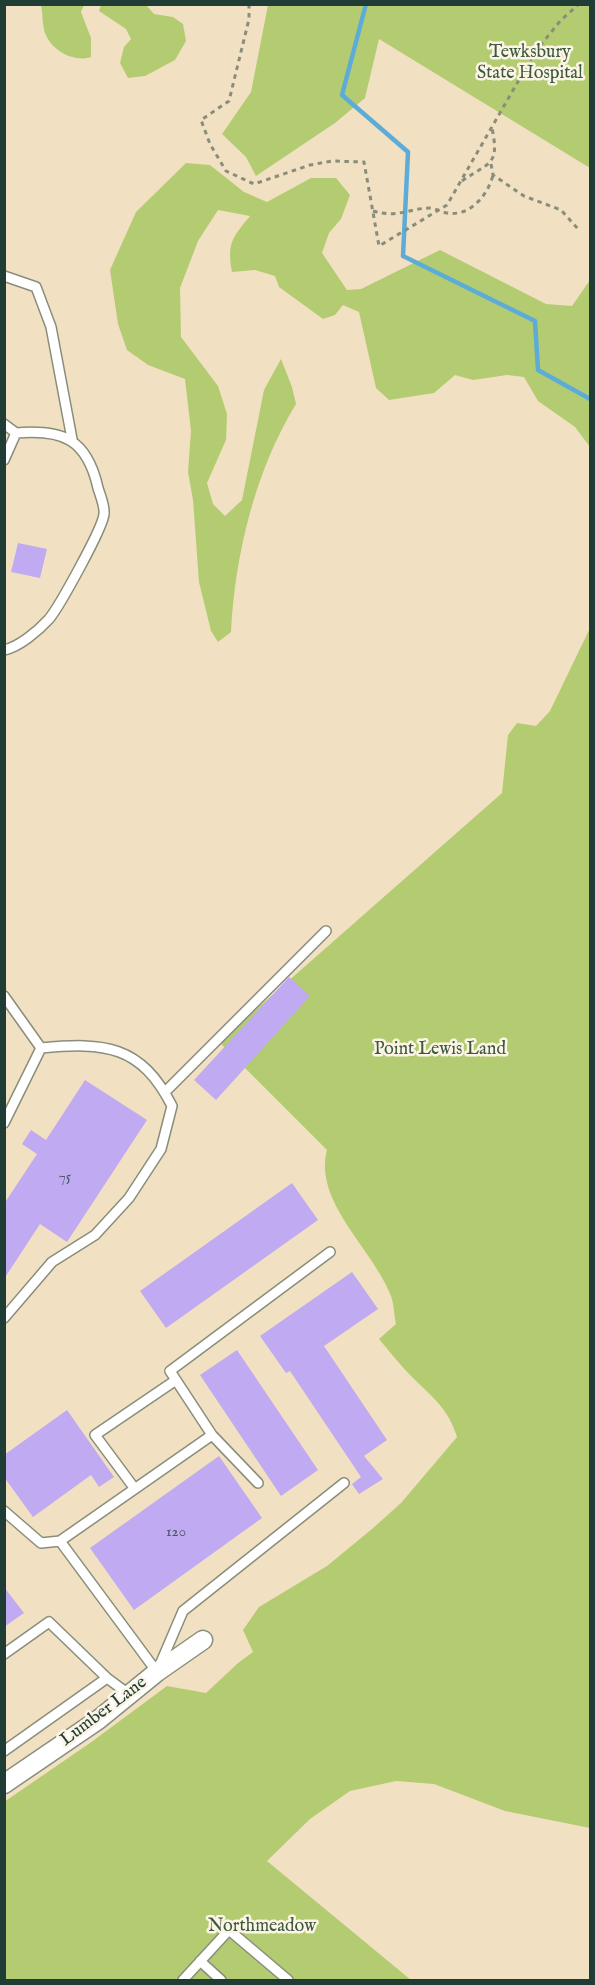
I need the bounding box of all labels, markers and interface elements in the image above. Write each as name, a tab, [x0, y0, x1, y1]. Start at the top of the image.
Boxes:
park label: Tewksbury State Hospital	[477, 42, 583, 84]
park label: Point Lewis Land	[374, 1039, 506, 1061]
house number: 75	[59, 1169, 71, 1187]
house number: 120	[166, 1524, 186, 1542]
street label: Lumber Lane	[56, 1672, 152, 1752]
park label: Northmeadow	[208, 1916, 316, 1938]

